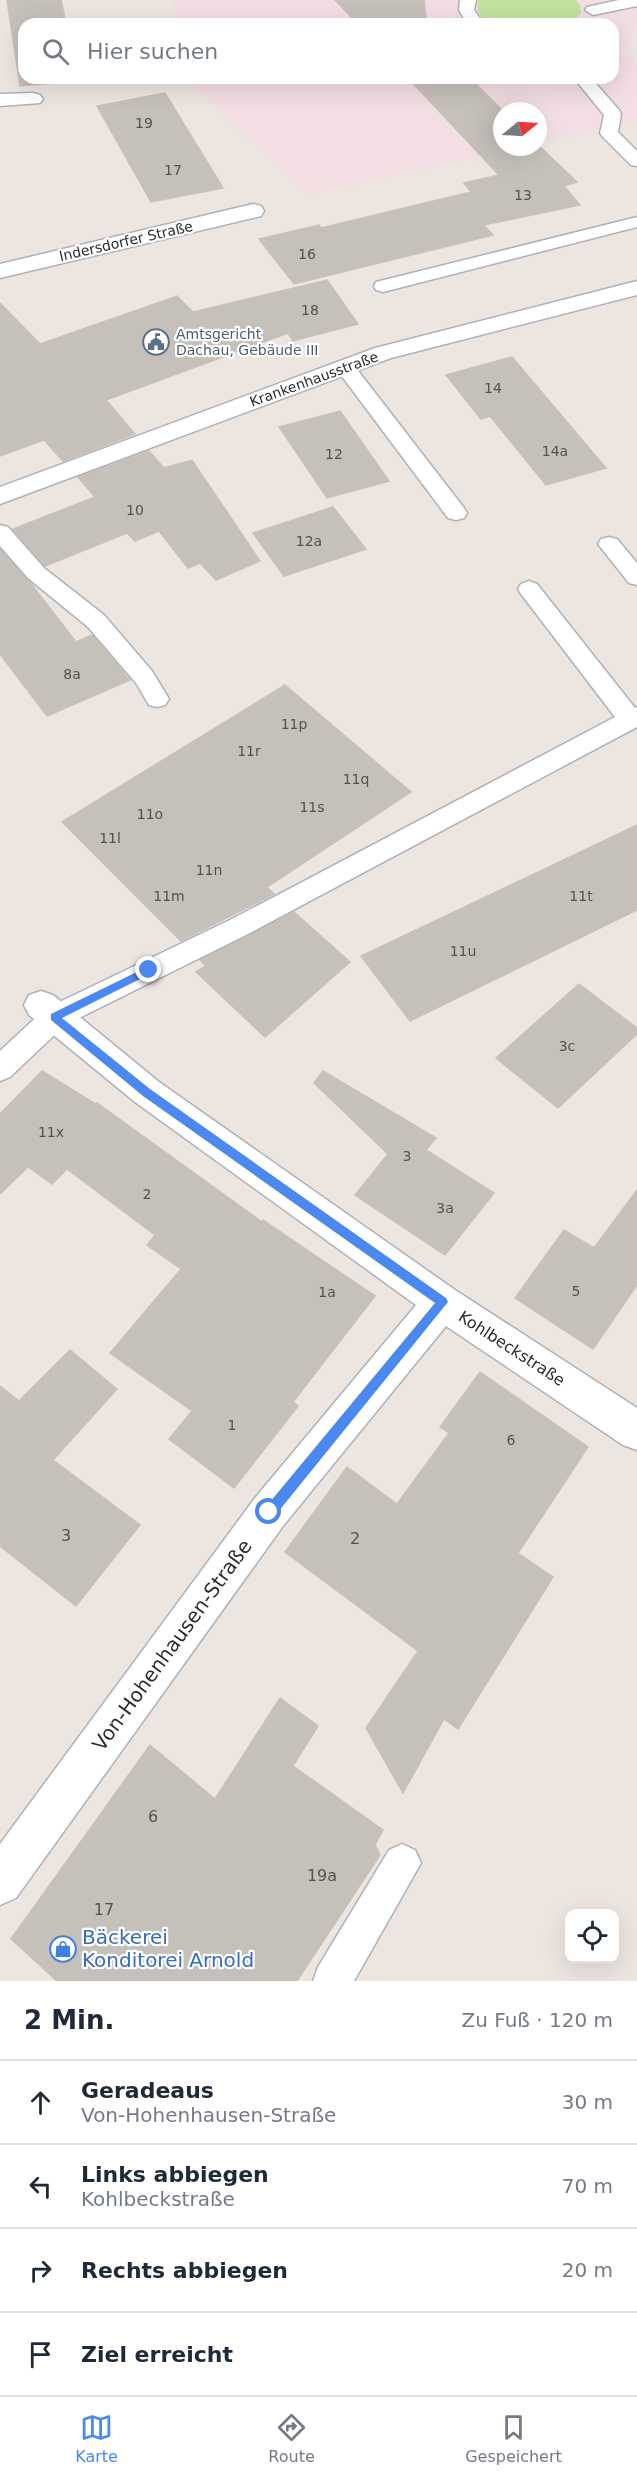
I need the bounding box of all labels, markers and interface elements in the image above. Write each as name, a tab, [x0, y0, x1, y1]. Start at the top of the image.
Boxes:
search box	[18, 18, 619, 84]
icon: search	[39, 35, 72, 68]
text: Hier suchen	[87, 39, 218, 64]
north arrow	[493, 102, 547, 156]
house number: 19	[135, 115, 153, 131]
house number: 17	[164, 162, 182, 178]
house number: 13	[514, 187, 532, 203]
street label: Indersdorfer Straße	[58, 218, 194, 264]
house number: 16	[298, 246, 316, 262]
house number: 18	[301, 302, 319, 318]
place label: Amtsgericht Dachau, Gebäude III	[176, 326, 318, 358]
public building icon: Amtsgericht Dachau, Gebäude III	[141, 327, 171, 357]
street label: Krankenhausstraße	[248, 348, 380, 410]
house number: 14	[484, 380, 502, 396]
house number: 14a	[542, 443, 568, 459]
house number: 12	[325, 446, 343, 462]
house number: 10	[126, 502, 144, 518]
house number: 12a	[296, 533, 322, 549]
house number: 8a	[63, 666, 81, 682]
house number: 11p	[281, 716, 307, 732]
house number: 11r	[237, 743, 261, 759]
house number: 11q	[343, 771, 369, 787]
house number: 11s	[299, 799, 325, 815]
house number: 11o	[137, 806, 163, 822]
house number: 11l	[99, 830, 121, 846]
house number: 11n	[196, 862, 222, 878]
house number: 11m	[153, 888, 185, 904]
house number: 11t	[569, 888, 593, 904]
house number: 11u	[450, 943, 476, 959]
route end	[135, 956, 161, 982]
house number: 3c	[559, 1038, 575, 1054]
house number: 11x	[38, 1124, 64, 1140]
house number: 3	[403, 1148, 411, 1164]
house number: 2	[143, 1186, 151, 1202]
house number: 3a	[436, 1200, 454, 1216]
house number: 5	[572, 1283, 580, 1299]
house number: 1a	[318, 1284, 336, 1300]
street label: Kohlbeckstraße	[455, 1307, 568, 1390]
house number: 1	[228, 1417, 236, 1433]
house number: 6	[507, 1432, 516, 1448]
route start	[255, 1498, 281, 1524]
house number: 3	[61, 1526, 71, 1545]
house number: 2	[350, 1529, 360, 1548]
street label: Von-Hohenhausen-Straße	[87, 1535, 257, 1755]
house number: 6	[148, 1807, 158, 1826]
house number: 19a	[307, 1866, 337, 1885]
house number: 17	[94, 1900, 114, 1919]
map controls	[565, 1909, 619, 1963]
button: locate	[565, 1909, 619, 1963]
place label: Bäckerei Konditorei Arnold	[82, 1925, 254, 1972]
shop icon: Bäckerei Konditorei Arnold	[48, 1934, 78, 1964]
text: 2 Min.	[24, 2005, 114, 2035]
text: Zu Fuß · 120 m	[461, 2008, 613, 2032]
text: Geradeaus	[81, 2078, 214, 2103]
icon: ahead	[24, 2086, 57, 2119]
text: 30 m	[562, 2090, 613, 2114]
text: Von-Hohenhausen-Straße	[81, 2103, 336, 2127]
text: Links abbiegen	[81, 2162, 269, 2187]
icon: left	[24, 2170, 57, 2203]
text: 70 m	[562, 2174, 613, 2198]
text: Kohlbeckstraße	[81, 2187, 235, 2211]
icon: right	[24, 2254, 57, 2287]
text: Rechts abbiegen	[81, 2258, 288, 2283]
text: 20 m	[562, 2258, 613, 2282]
icon: arrive	[24, 2338, 57, 2371]
text: Ziel erreicht	[81, 2342, 233, 2367]
tab: Karte	[75, 2411, 118, 2466]
tab: Route	[268, 2411, 315, 2466]
tab: Gespeichert	[465, 2411, 562, 2466]

